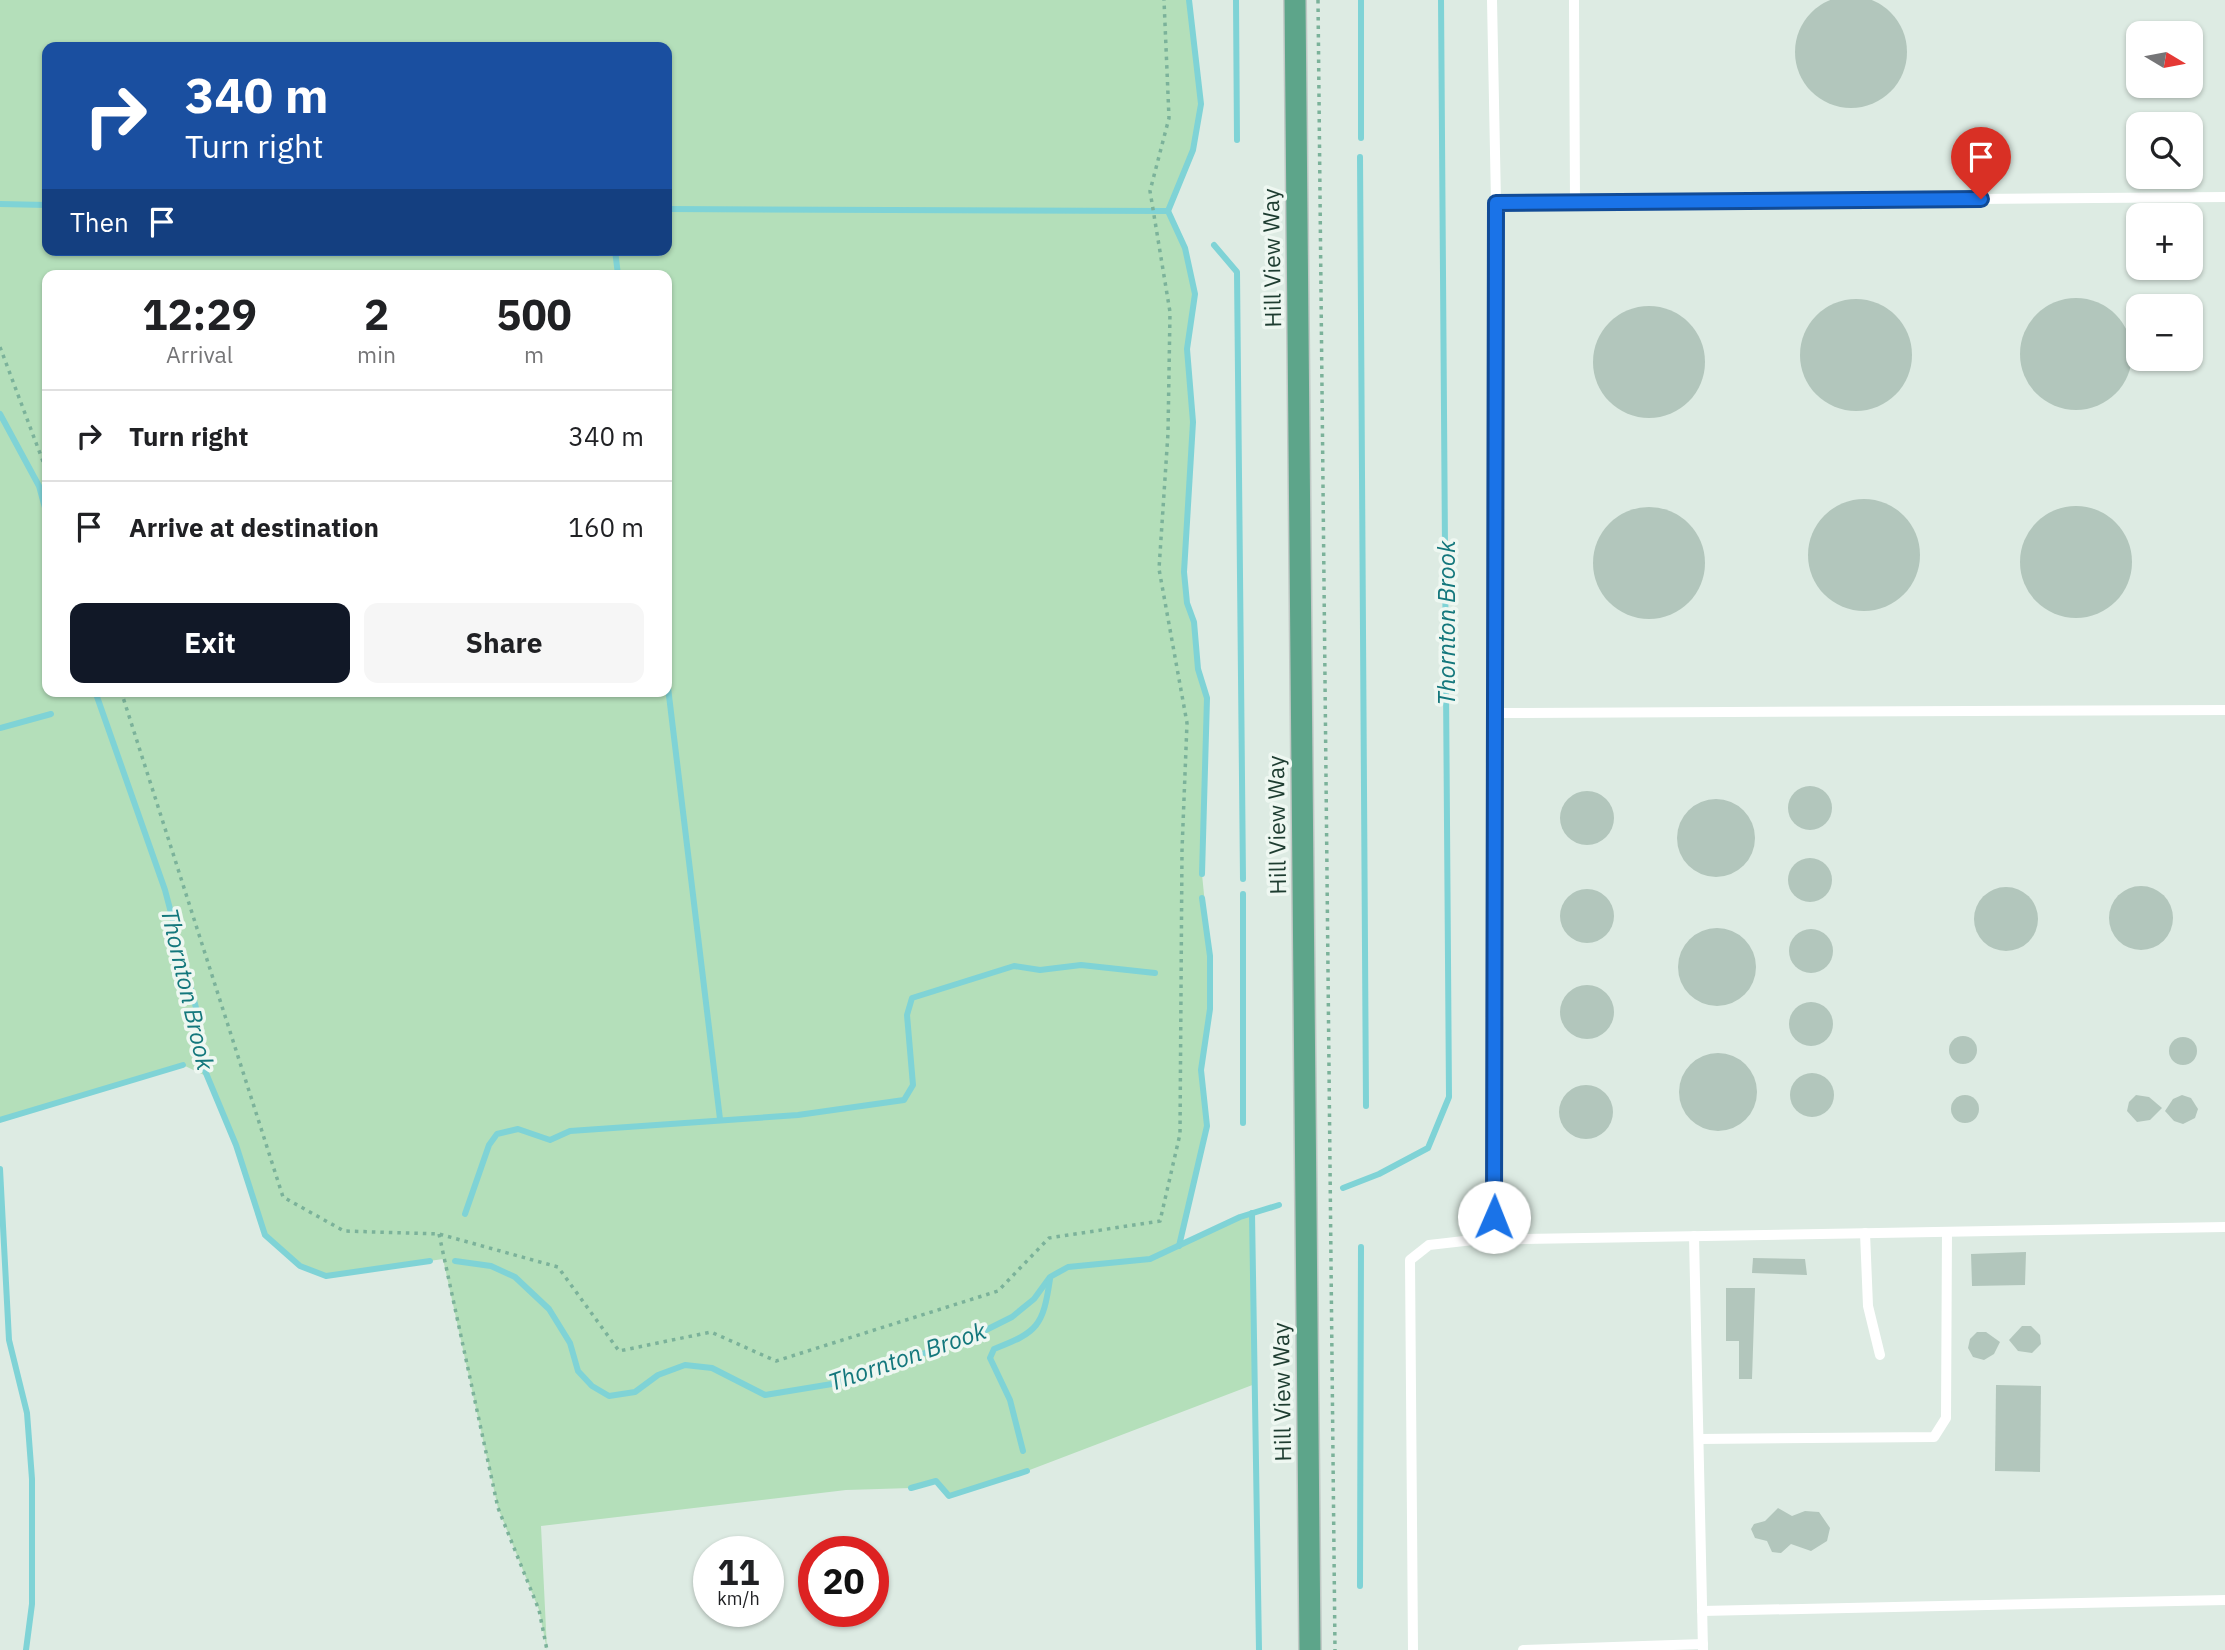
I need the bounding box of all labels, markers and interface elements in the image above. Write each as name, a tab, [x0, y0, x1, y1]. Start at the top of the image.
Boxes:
north arrow	[2126, 21, 2203, 98]
map controls	[2126, 21, 2203, 371]
text: 340 m	[185, 63, 329, 126]
icon: right	[70, 70, 161, 161]
button: search	[2126, 112, 2203, 189]
text: Turn right	[185, 125, 323, 167]
pin	[1951, 127, 2011, 199]
icon: arrive	[1962, 138, 2000, 176]
street label: Hill View Way	[1255, 188, 1287, 328]
icon: arrive	[143, 203, 181, 241]
button: +	[2126, 203, 2203, 280]
text: Then	[70, 205, 129, 239]
text: 12:29	[142, 287, 257, 342]
text: 2	[364, 287, 389, 342]
text: 500	[496, 287, 572, 342]
button: −	[2126, 294, 2203, 371]
text: Arrival	[166, 339, 233, 369]
text: min	[357, 339, 396, 369]
text: m	[524, 339, 544, 369]
icon: right	[70, 417, 108, 455]
text: Turn right	[129, 419, 248, 453]
text: 340 m	[568, 419, 644, 453]
icon: arrive	[70, 508, 108, 546]
text: Arrive at destination	[129, 510, 379, 544]
text: 160 m	[568, 510, 644, 544]
water label: Thornton Brook	[1430, 540, 1462, 705]
button: Exit	[70, 603, 350, 683]
button: Share	[364, 603, 644, 683]
street label: Hill View Way	[1260, 755, 1292, 895]
water label: Thornton Brook	[154, 905, 222, 1073]
position arrow	[1457, 1180, 1531, 1254]
water label: Thornton Brook	[824, 1314, 991, 1398]
street label: Hill View Way	[1265, 1322, 1297, 1462]
speed limit sign: 20	[798, 1536, 889, 1627]
text: 11	[717, 1549, 760, 1595]
text: km/h	[717, 1587, 760, 1610]

